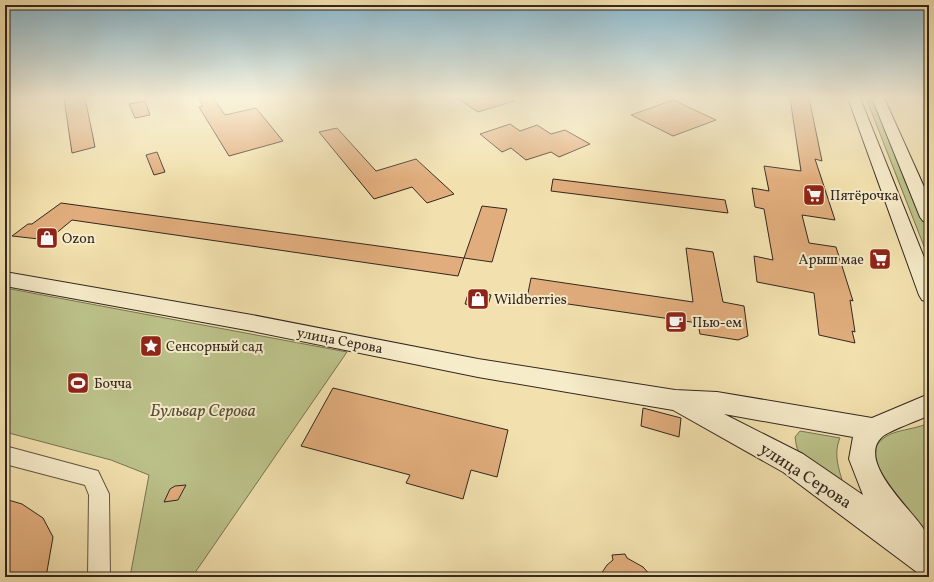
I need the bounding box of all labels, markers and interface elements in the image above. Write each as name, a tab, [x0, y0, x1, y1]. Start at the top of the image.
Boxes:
supermarket icon: Пятёрочка	[801, 182, 827, 208]
place label: Пятёрочка	[830, 187, 899, 206]
shop icon: Ozon	[34, 225, 60, 251]
place label: Ozon	[62, 230, 95, 249]
supermarket icon: Арыш мае	[867, 246, 893, 272]
place label: Арыш мае	[799, 251, 864, 270]
shop icon: Wildberries	[465, 286, 491, 312]
place label: Wildberries	[494, 291, 567, 310]
cafe icon: Пью-ем	[663, 309, 689, 335]
place label: Пью-ем	[692, 314, 742, 333]
street label: улица Серова	[295, 324, 384, 359]
place icon: Сенсорный сад	[138, 333, 164, 359]
place label: Сенсорный сад	[166, 338, 263, 357]
sports icon: Бочча	[65, 370, 91, 396]
place label: Бочча	[94, 375, 132, 394]
park label: Бульвар Серова	[150, 400, 256, 423]
street label: улица Серова	[755, 438, 856, 515]

